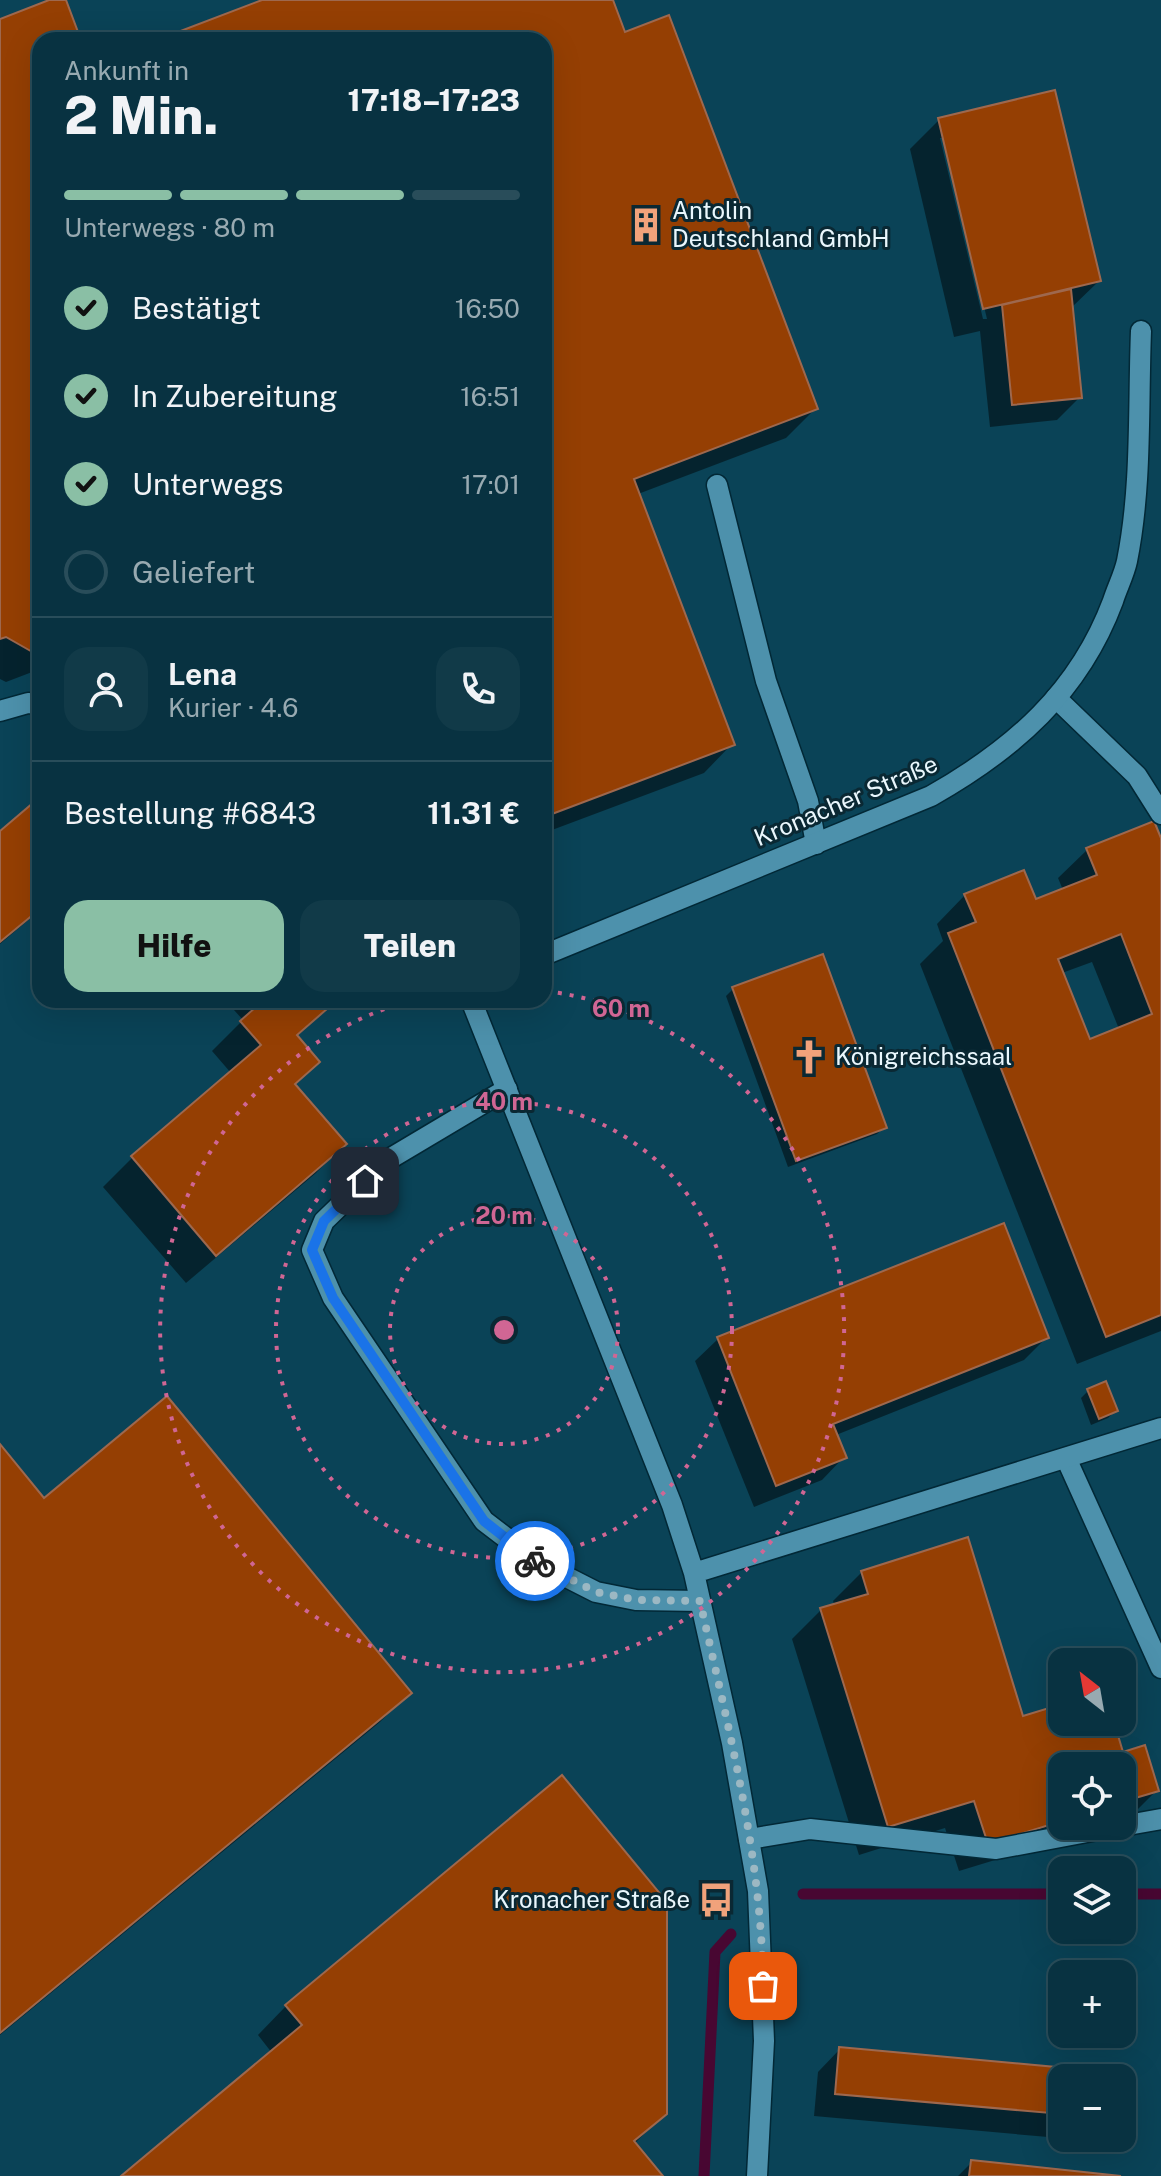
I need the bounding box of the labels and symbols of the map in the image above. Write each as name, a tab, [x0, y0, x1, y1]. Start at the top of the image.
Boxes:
place label: Antolin Deutschland GmbH	[672, 196, 890, 252]
building icon: Antolin Deutschland GmbH	[627, 206, 665, 244]
street label: Kronacher Straße	[750, 749, 942, 851]
text: 60 m	[592, 994, 650, 1022]
church icon: Königreichssaal	[790, 1038, 828, 1076]
place label: Königreichssaal	[835, 1042, 1012, 1070]
text: 40 m	[475, 1087, 533, 1115]
pin	[331, 1147, 399, 1215]
text: 20 m	[475, 1201, 533, 1229]
centre of rings	[490, 1316, 518, 1344]
courier	[495, 1521, 575, 1601]
north arrow	[1048, 1648, 1136, 1736]
bus stop icon: Kronacher Straße	[697, 1881, 735, 1919]
place label: Kronacher Straße	[493, 1885, 690, 1913]
pin	[729, 1952, 797, 2020]

